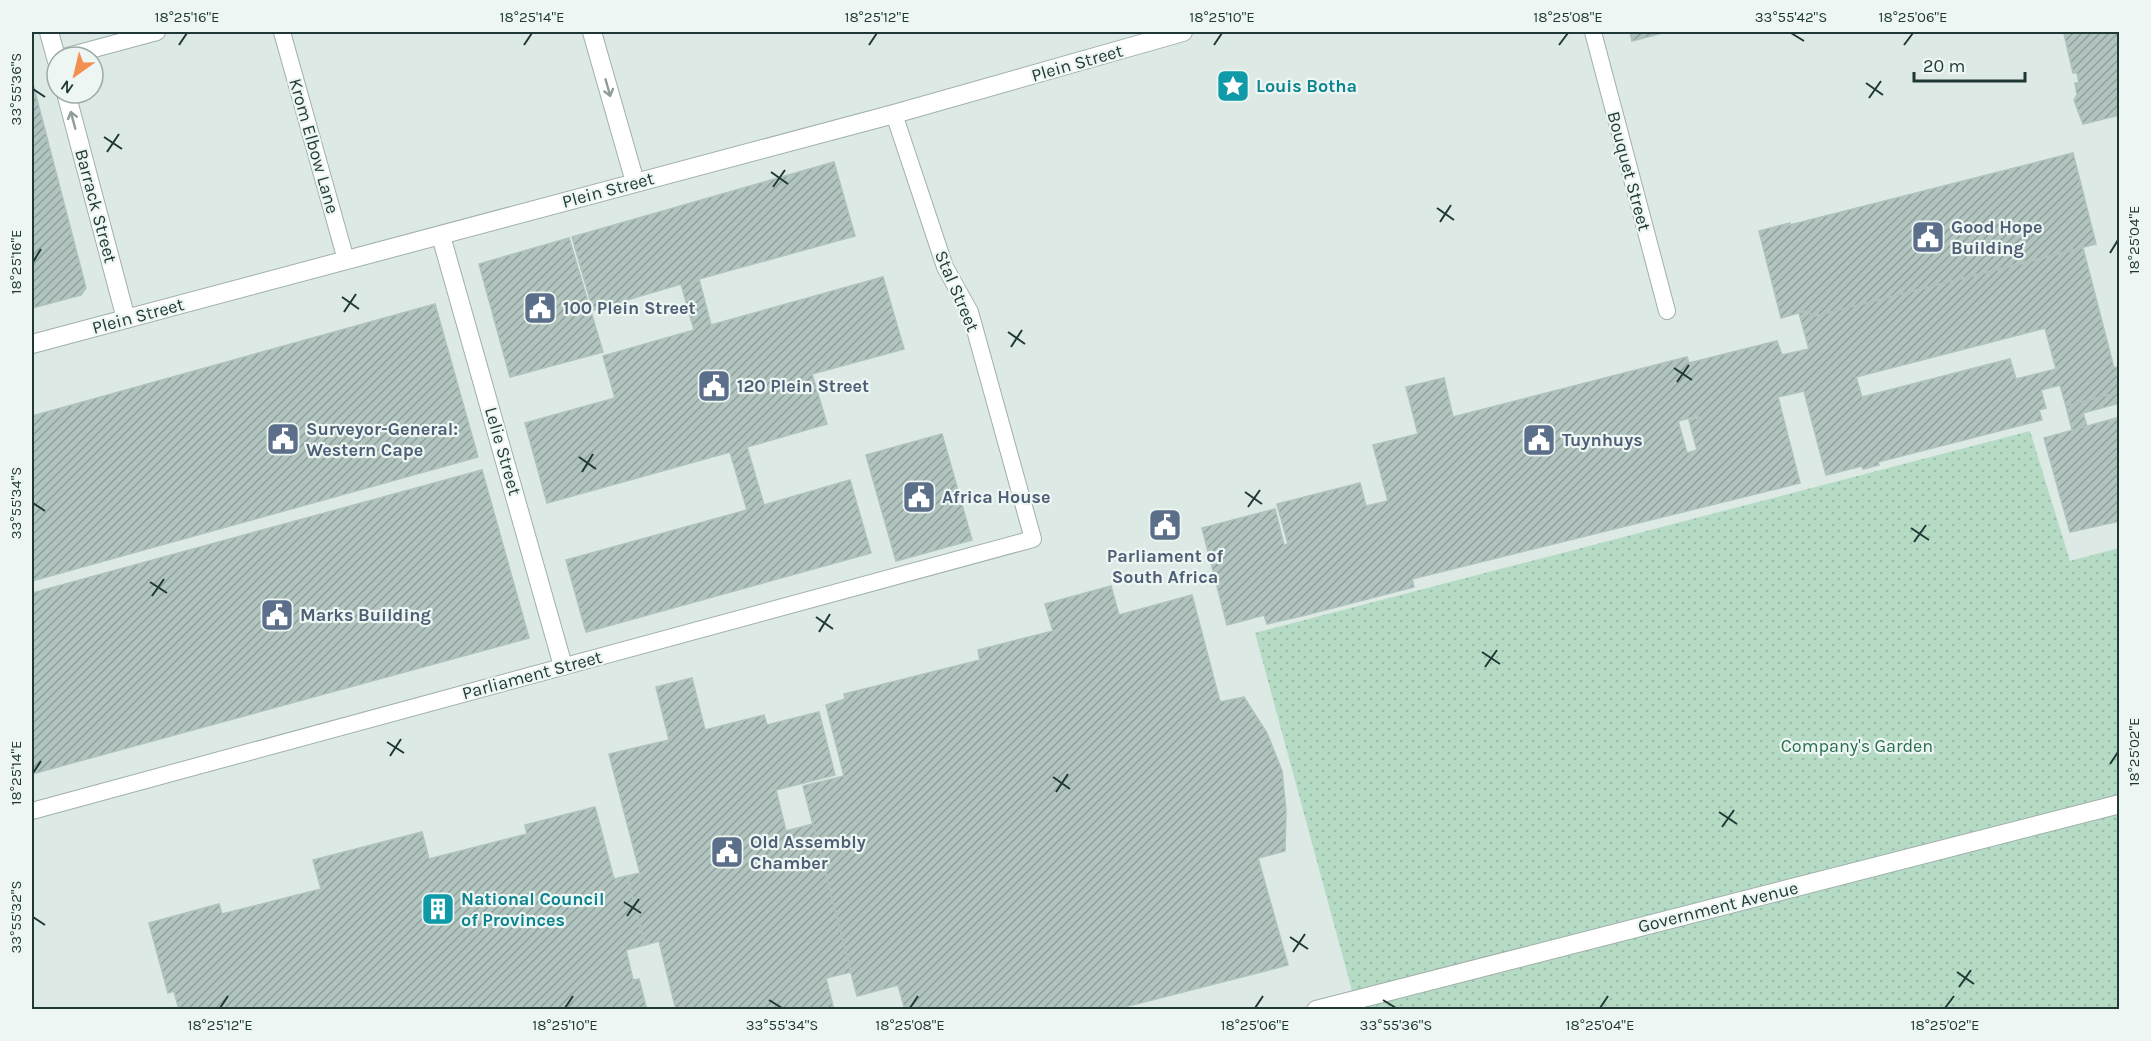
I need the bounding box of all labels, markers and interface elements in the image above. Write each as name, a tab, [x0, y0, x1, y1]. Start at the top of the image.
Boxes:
text: 18°25'16"E	[154, 8, 220, 26]
text: 18°25'14"E	[500, 8, 564, 26]
text: 18°25'12"E	[844, 8, 910, 26]
text: 18°25'10"E	[1189, 8, 1255, 26]
text: 18°25'08"E	[1533, 8, 1603, 26]
text: 33°55'42"S	[1755, 8, 1827, 26]
text: 18°25'06"E	[1879, 8, 1947, 26]
street label: Plein Street	[1029, 39, 1126, 87]
north arrow	[45, 45, 105, 105]
scale bar	[1914, 45, 2025, 83]
text: 33°55'36"S	[7, 53, 25, 125]
text: 20 m	[1923, 55, 1965, 77]
place icon: Louis Botha	[1215, 68, 1251, 104]
place label: Louis Botha	[1256, 75, 1357, 97]
text: N	[57, 76, 77, 98]
street label: Krom Elbow Lane	[284, 76, 344, 216]
one-way arrow	[603, 78, 614, 97]
street label: Bouquet Street	[1602, 109, 1656, 233]
one-way arrow	[67, 111, 78, 130]
street label: Barrack Street	[70, 147, 122, 266]
street label: Plein Street	[560, 167, 657, 213]
text: 18°25'04"E	[2125, 206, 2143, 274]
place label: Good Hope Building	[1951, 216, 2043, 259]
public building icon: Good Hope Building	[1910, 219, 1946, 255]
text: 18°25'16"E	[7, 229, 25, 295]
street label: Stal Street	[930, 247, 984, 335]
public building icon: 100 Plein Street	[522, 290, 558, 326]
street label: Plein Street	[90, 293, 187, 339]
place label: 100 Plein Street	[563, 297, 696, 319]
public building icon: 120 Plein Street	[696, 368, 732, 404]
place label: 120 Plein Street	[737, 375, 869, 397]
street label: Lelie Street	[480, 404, 526, 498]
place label: Surveyor-General: Western Cape	[306, 418, 458, 461]
public building icon: Surveyor-General: Western Cape	[265, 421, 301, 457]
public building icon: Tuynhuys	[1521, 422, 1557, 458]
place label: Tuynhuys	[1562, 429, 1643, 451]
text: 33°55'34"S	[7, 467, 25, 539]
public building icon: Africa House	[901, 479, 937, 515]
place label: Africa House	[942, 486, 1050, 508]
public building icon: Parliament of South Africa	[1147, 507, 1183, 543]
place label: Parliament of South Africa	[1107, 545, 1224, 588]
public building icon: Marks Building	[259, 597, 295, 633]
place label: Marks Building	[300, 604, 432, 626]
street label: Parliament Street	[460, 646, 605, 704]
text: 18°25'02"E	[2125, 717, 2143, 787]
park label: Company's Garden	[1781, 735, 1933, 757]
text: 18°25'14"E	[7, 741, 25, 805]
place label: Old Assembly Chamber	[750, 831, 866, 874]
public building icon: Old Assembly Chamber	[709, 834, 745, 870]
street label: Government Avenue	[1636, 876, 1800, 938]
text: 33°55'32"S	[7, 881, 25, 953]
place label: National Council of Provinces	[461, 888, 604, 931]
building icon: National Council of Provinces	[420, 891, 456, 927]
text: 18°25'12"E	[187, 1016, 253, 1034]
text: 18°25'10"E	[532, 1016, 598, 1034]
text: 33°55'34"S	[746, 1016, 818, 1034]
text: 18°25'08"E	[875, 1016, 945, 1034]
text: 18°25'06"E	[1221, 1016, 1289, 1034]
text: 33°55'36"S	[1360, 1016, 1432, 1034]
text: 18°25'04"E	[1566, 1016, 1634, 1034]
text: 18°25'02"E	[1910, 1016, 1980, 1034]

